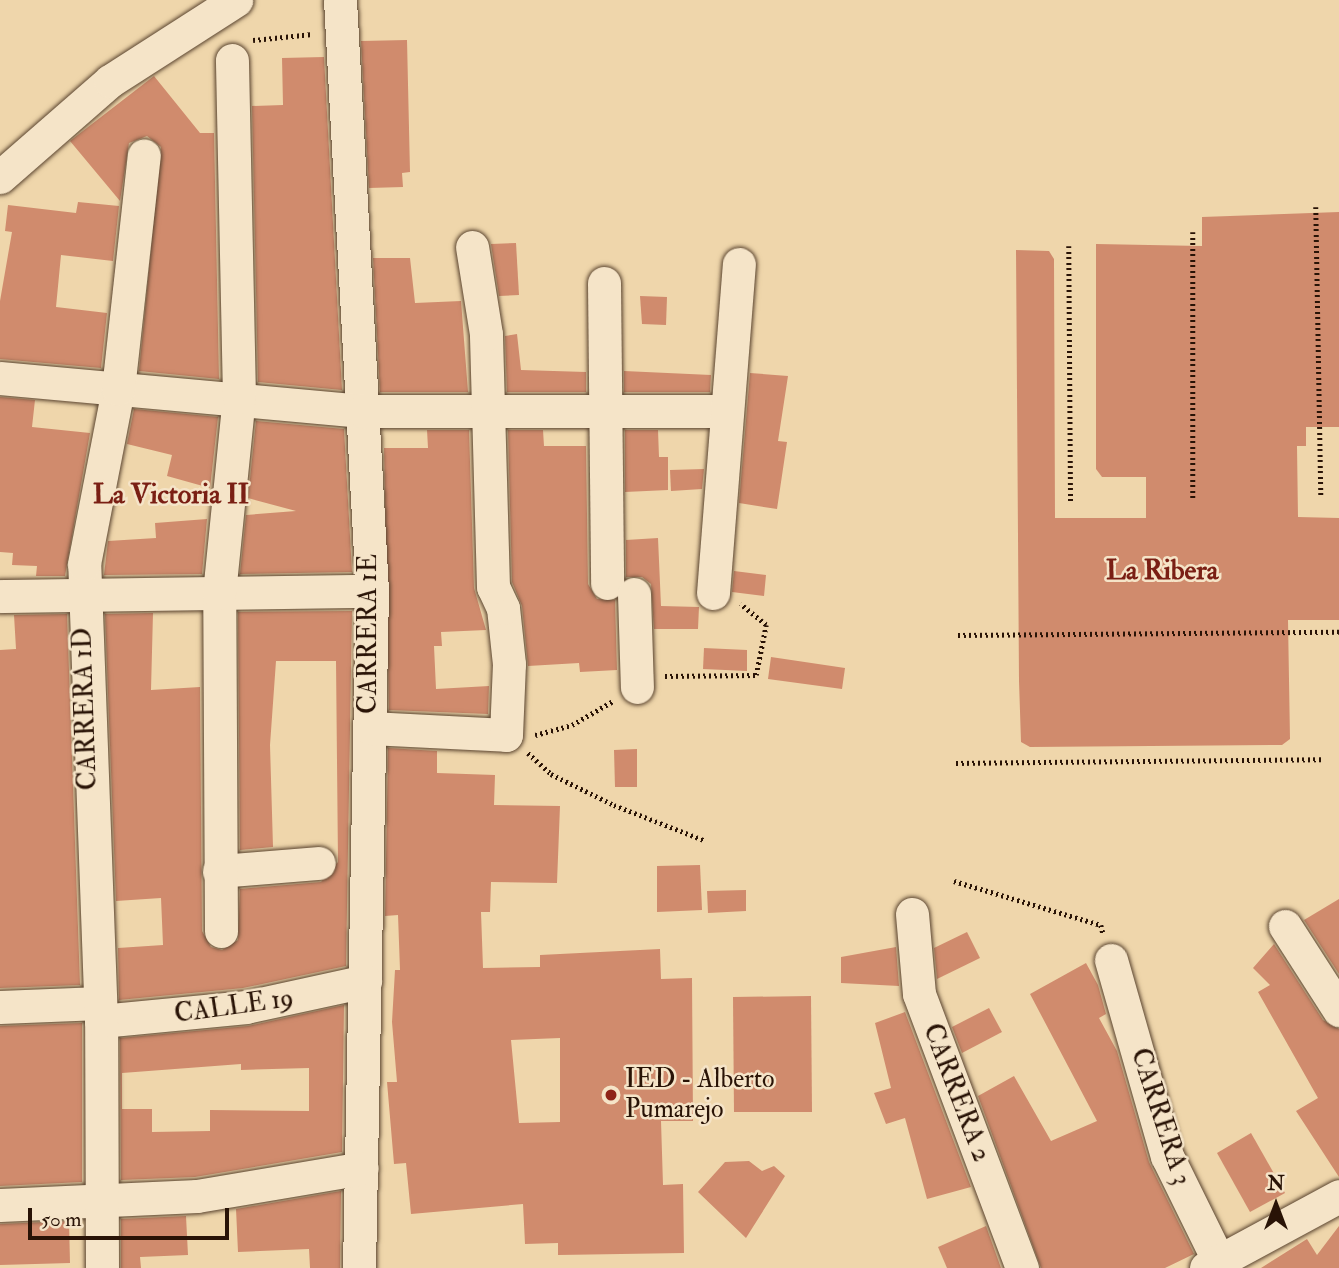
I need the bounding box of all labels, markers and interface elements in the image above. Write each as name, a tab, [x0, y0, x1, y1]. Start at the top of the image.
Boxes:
district label: La Victoria II	[93, 478, 249, 512]
street label: CARRERA 1E	[353, 554, 385, 714]
district label: La Ribera	[1106, 554, 1218, 588]
street label: CARRERA 1D	[68, 627, 104, 791]
street label: CALLE 19	[172, 983, 296, 1031]
street label: CARRERA 2	[915, 1020, 997, 1166]
street label: CARRERA 3	[1123, 1045, 1197, 1189]
place label: IED - Alberto Pumarejo	[625, 1064, 775, 1126]
marker: IED - Alberto Pumarejo	[603, 1087, 619, 1103]
north arrow	[1241, 1170, 1311, 1240]
text: N	[1267, 1172, 1285, 1196]
scale bar	[32, 1194, 233, 1238]
text: 50 m	[41, 1206, 82, 1233]

